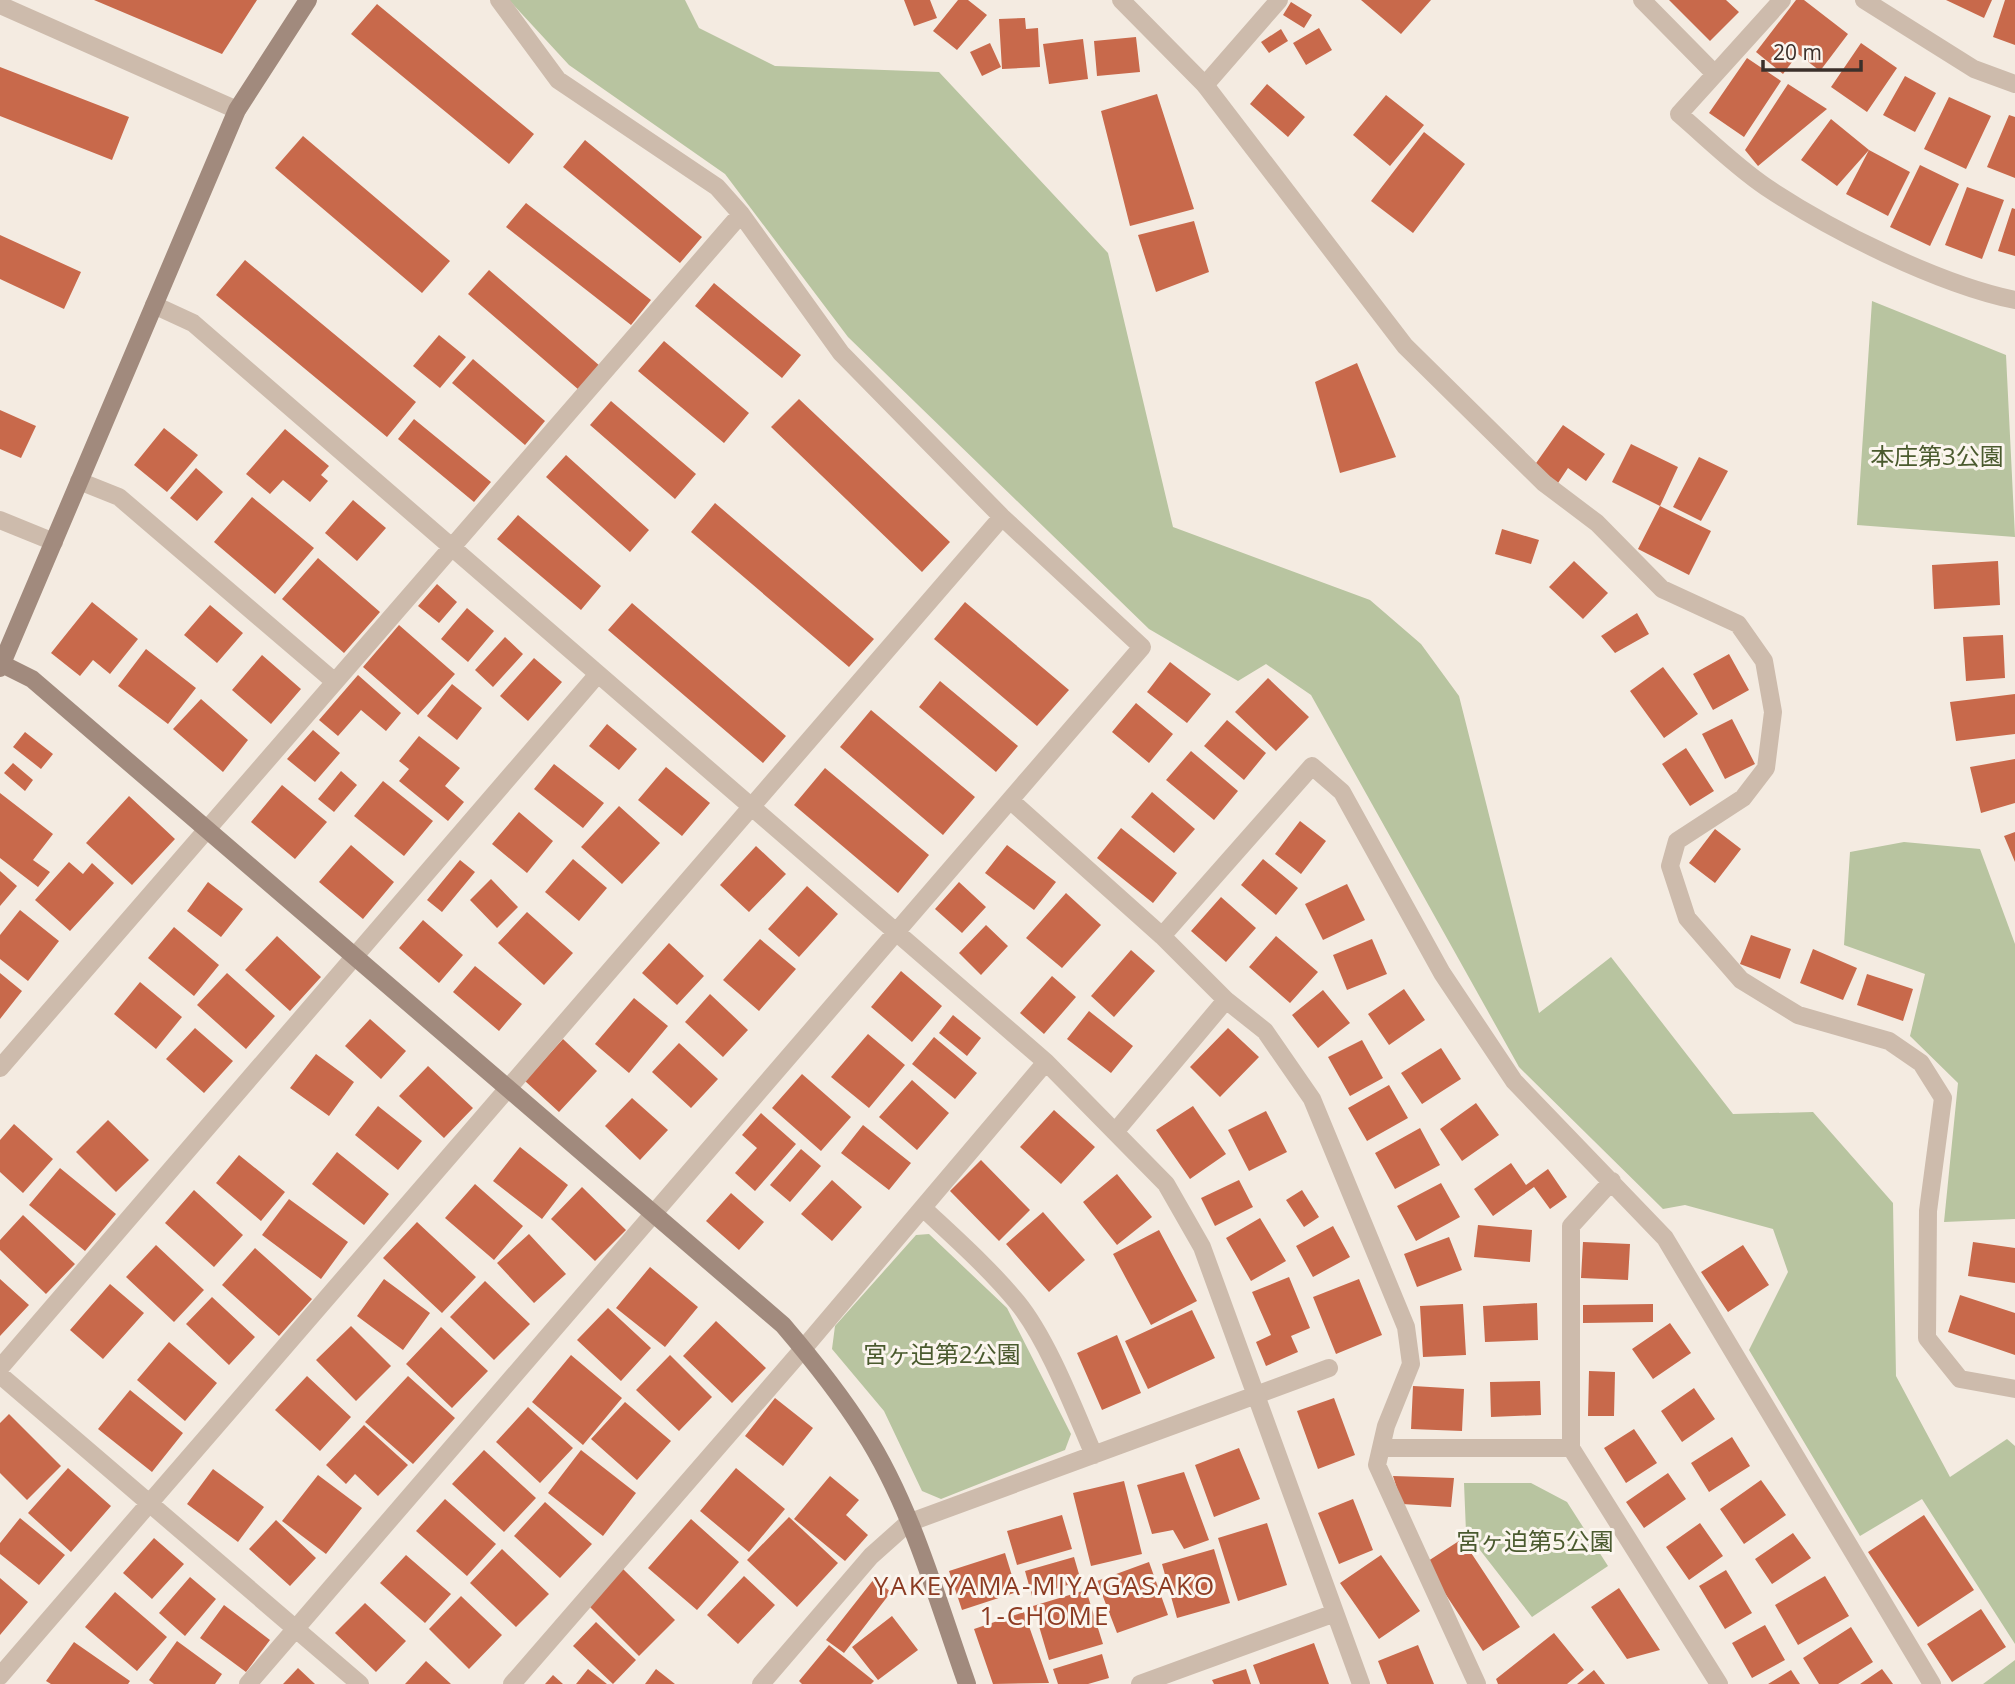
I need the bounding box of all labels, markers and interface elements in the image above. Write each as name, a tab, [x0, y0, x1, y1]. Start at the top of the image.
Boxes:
scale bar	[1763, 28, 1861, 72]
text: 20 m	[1773, 38, 1822, 66]
park label: 本庄第3公園	[1870, 439, 2004, 472]
park label: 宮ヶ迫第2公園	[863, 1337, 1021, 1370]
park label: 宮ヶ迫第5公園	[1456, 1524, 1614, 1557]
district label: YAKEYAMA-MIYAGASAKO 1-CHOME	[874, 1567, 1216, 1633]

